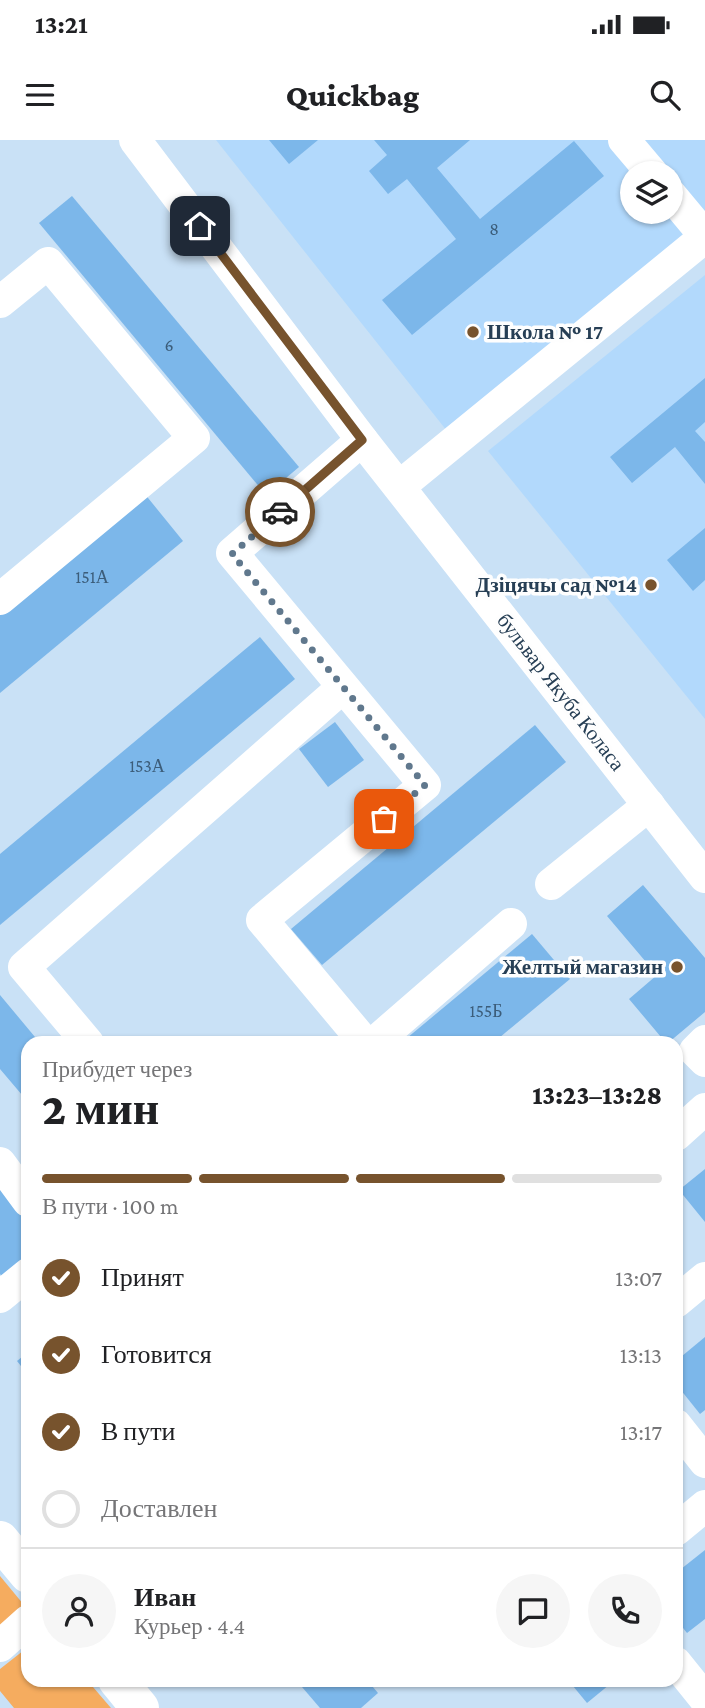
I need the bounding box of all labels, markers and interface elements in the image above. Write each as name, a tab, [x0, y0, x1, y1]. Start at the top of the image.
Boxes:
text: 13:21	[35, 10, 88, 39]
icon: menu	[21, 76, 59, 114]
icon: search	[646, 76, 684, 114]
text: Quickbag	[286, 77, 419, 113]
map controls	[620, 161, 683, 224]
button: layers	[620, 161, 683, 224]
pin	[170, 196, 230, 256]
icon: home	[181, 207, 219, 245]
house number: 8	[489, 219, 499, 239]
place label: Школа № 17	[487, 320, 603, 344]
marker: Школа № 17	[465, 324, 481, 340]
house number: 6	[164, 335, 174, 355]
courier	[245, 477, 315, 547]
icon: car	[261, 493, 299, 531]
house number: 151А	[75, 567, 109, 587]
place label: Дзіцячы сад №14	[475, 573, 637, 597]
marker: Дзіцячы сад №14	[643, 577, 659, 593]
street label: бульвар Якуба Коласа	[492, 609, 630, 776]
house number: 153А	[129, 756, 165, 776]
pin	[354, 789, 414, 849]
icon: bag	[365, 800, 403, 838]
place label: Желтый магазин	[502, 955, 663, 979]
marker: Желтый магазин	[669, 959, 685, 975]
house number: 155Б	[469, 1001, 503, 1021]
text: Прибудет через	[42, 1056, 192, 1082]
text: 13:23–13:28	[532, 1081, 662, 1110]
text: 2 мин	[42, 1083, 159, 1134]
text: В пути · 100 m	[42, 1193, 178, 1219]
icon: check	[42, 1259, 80, 1297]
text: Принят	[101, 1263, 184, 1292]
text: 13:07	[615, 1265, 662, 1291]
icon: check	[42, 1336, 80, 1374]
text: Готовится	[101, 1340, 212, 1369]
text: 13:13	[620, 1342, 662, 1368]
icon: check	[42, 1413, 80, 1451]
text: В пути	[101, 1417, 175, 1446]
text: 13:17	[620, 1419, 662, 1445]
text: Доставлен	[101, 1494, 218, 1523]
button: person	[42, 1574, 116, 1648]
button: chat	[496, 1574, 570, 1648]
button: phone	[588, 1574, 662, 1648]
text: Иван	[134, 1583, 196, 1612]
text: Курьер · 4.4	[134, 1613, 245, 1639]

